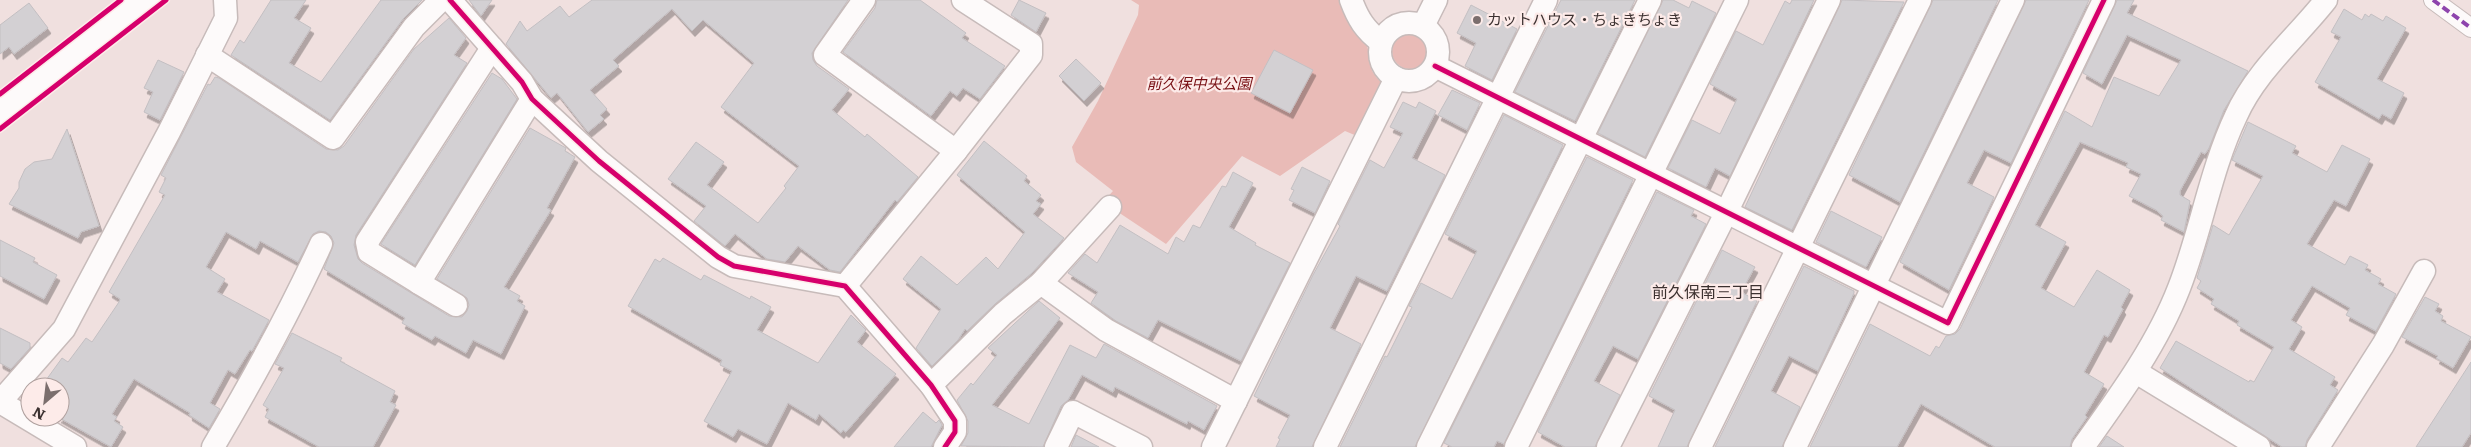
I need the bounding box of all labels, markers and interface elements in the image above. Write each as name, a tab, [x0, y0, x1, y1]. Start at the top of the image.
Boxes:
place label: カットハウス・ちょきちょき	[1487, 7, 1682, 30]
marker: カットハウス・ちょきちょき	[1471, 14, 1483, 26]
park label: 前久保中央公園	[1146, 71, 1253, 94]
district label: 前久保南三丁目	[1652, 279, 1764, 303]
north arrow	[20, 377, 70, 427]
text: N	[28, 403, 48, 426]

